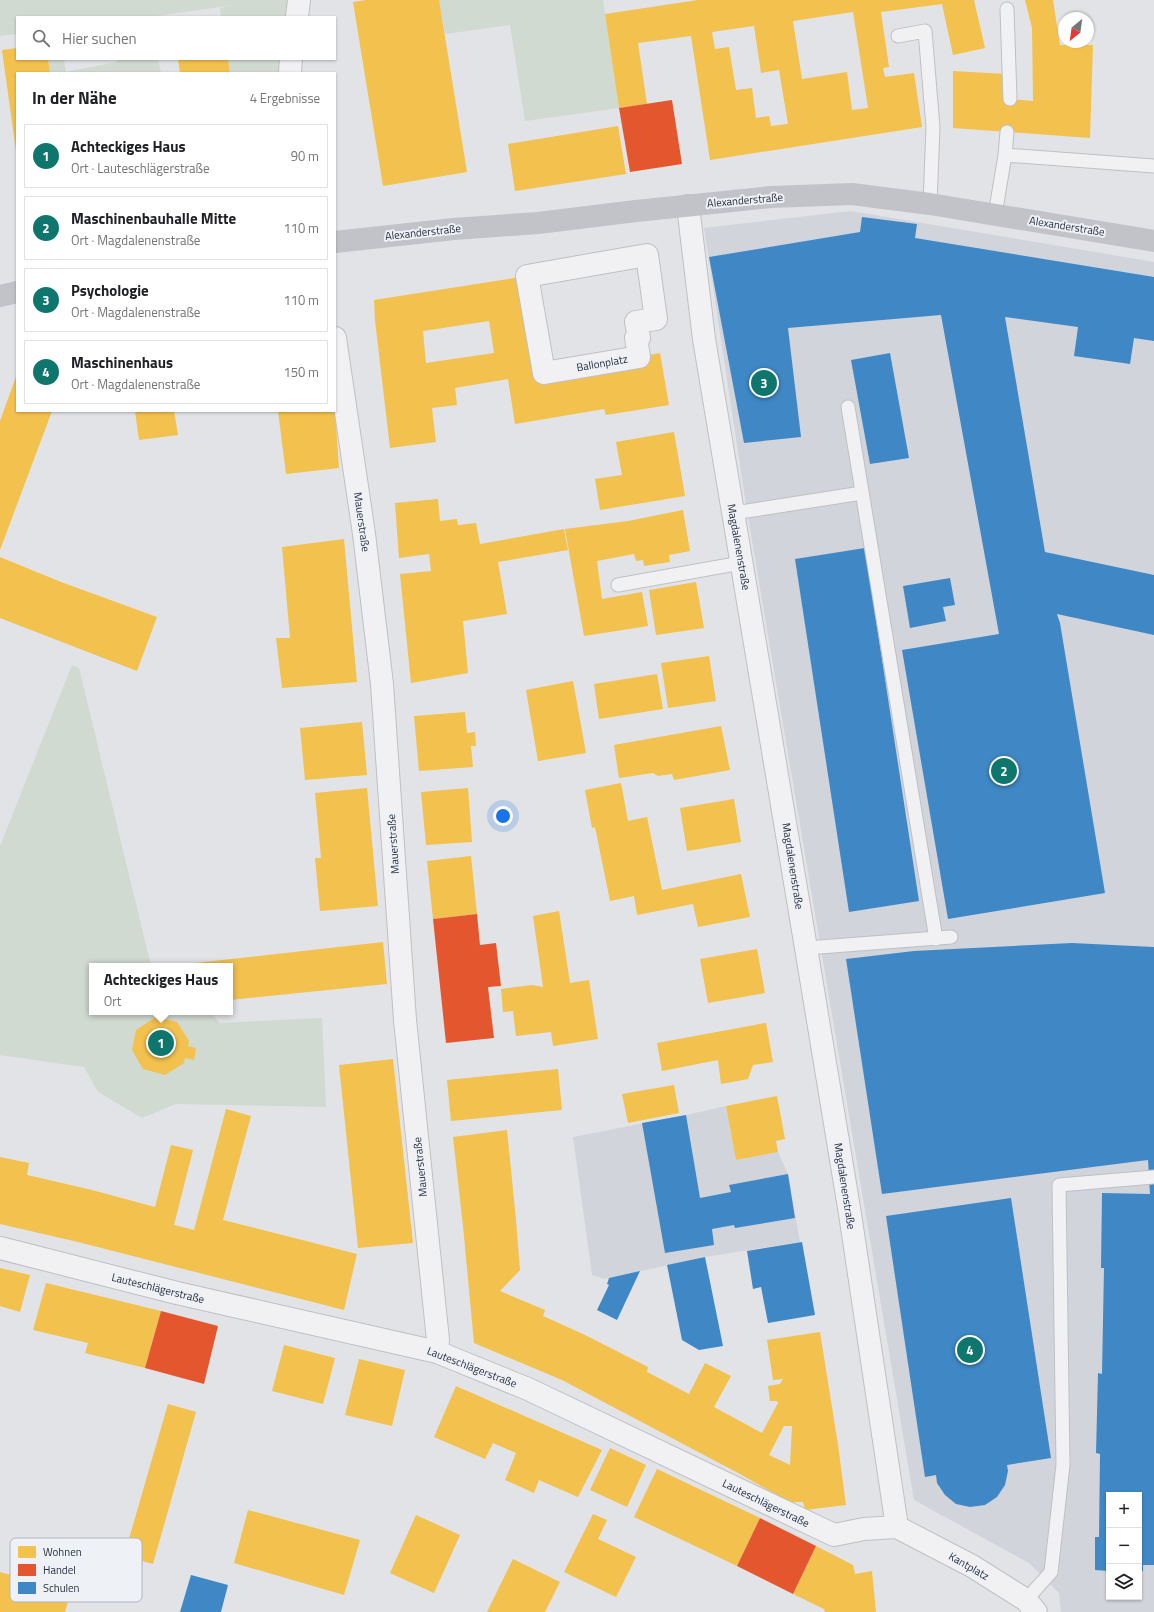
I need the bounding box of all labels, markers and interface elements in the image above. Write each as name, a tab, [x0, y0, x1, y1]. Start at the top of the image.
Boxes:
north arrow	[1058, 12, 1094, 48]
search box	[16, 16, 336, 60]
icon: search	[30, 27, 52, 49]
text: Hier suchen	[62, 27, 137, 50]
text: In der Nähe	[32, 85, 117, 111]
text: 4 Ergebnisse	[250, 88, 320, 108]
text: Achteckiges Haus	[71, 135, 186, 158]
text: 1	[42, 146, 50, 166]
text: 90 m	[291, 146, 319, 166]
text: Ort · Lauteschlägerstraße	[71, 158, 210, 178]
street label: Alexanderstraße	[706, 189, 784, 211]
text: Maschinenbauhalle Mitte	[71, 207, 236, 230]
street label: Alexanderstraße	[1028, 212, 1106, 240]
text: 2	[42, 218, 50, 238]
text: 110 m	[283, 218, 319, 238]
street label: Alexanderstraße	[384, 220, 462, 244]
text: Ort · Magdalenenstraße	[71, 230, 200, 250]
text: Psychologie	[71, 279, 149, 302]
text: 3	[42, 290, 50, 310]
text: 110 m	[283, 290, 319, 310]
text: Ort · Magdalenenstraße	[71, 302, 200, 322]
text: Maschinenhaus	[71, 351, 173, 374]
street label: Ballonplatz	[575, 351, 629, 375]
text: 4	[42, 362, 50, 382]
text: 150 m	[283, 362, 319, 382]
pin: 3	[751, 368, 777, 398]
text: Ort · Magdalenenstraße	[71, 374, 200, 394]
street label: Mauerstraße	[350, 491, 374, 553]
street label: Magdalenenstraße	[724, 503, 755, 592]
pin: 2	[991, 756, 1017, 786]
your location	[493, 806, 513, 826]
street label: Mauerstraße	[383, 813, 403, 875]
street label: Magdalenenstraße	[778, 822, 808, 911]
popup	[89, 963, 233, 1015]
text: Achteckiges Haus	[104, 968, 218, 991]
text: Ort	[104, 991, 121, 1011]
pin: 1	[148, 1028, 174, 1058]
street label: Mauerstraße	[409, 1136, 431, 1198]
street label: Magdalenenstraße	[830, 1142, 860, 1231]
street label: Lauteschlägerstraße	[110, 1269, 206, 1307]
pin: 4	[957, 1335, 983, 1365]
street label: Lauteschlägerstraße	[425, 1342, 520, 1392]
street label: Lauteschlägerstraße	[720, 1475, 813, 1531]
map controls	[1106, 1492, 1142, 1600]
button: +	[1106, 1492, 1142, 1528]
button: −	[1106, 1528, 1142, 1564]
legend	[10, 1538, 142, 1602]
text: Wohnen	[43, 1544, 82, 1560]
street label: Kantplatz	[946, 1548, 992, 1584]
text: Handel	[43, 1562, 76, 1578]
button: layers	[1106, 1564, 1142, 1600]
text: Schulen	[43, 1580, 80, 1596]

